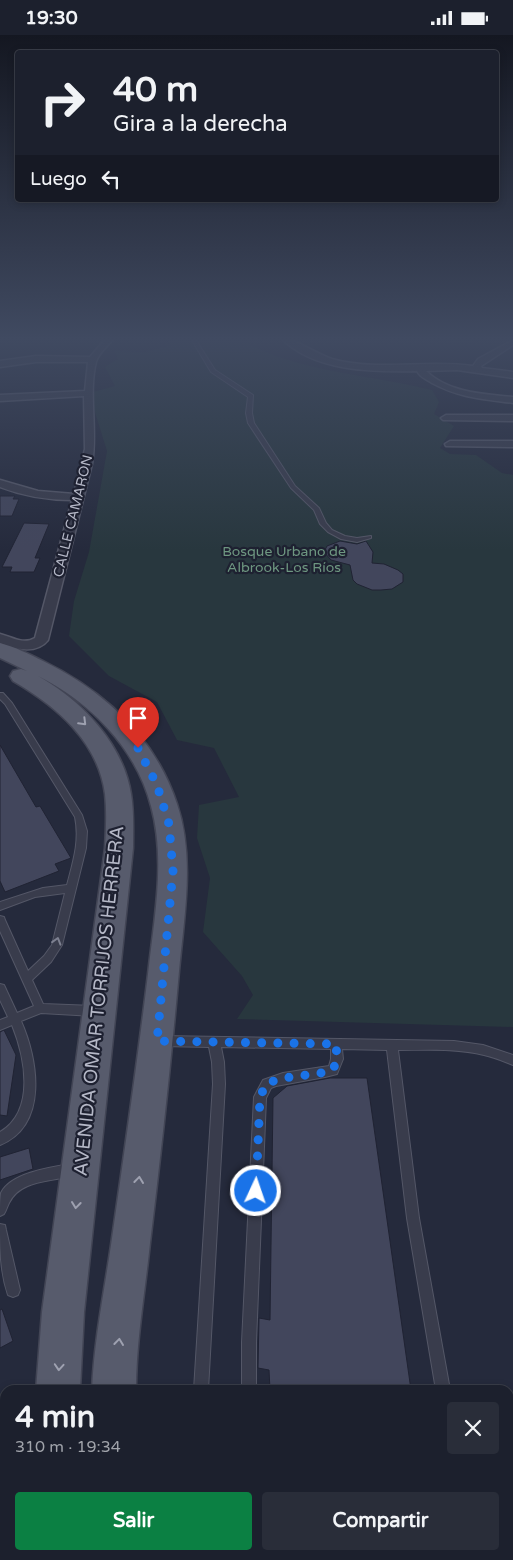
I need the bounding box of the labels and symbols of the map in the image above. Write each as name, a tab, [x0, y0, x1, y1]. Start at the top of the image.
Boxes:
street label: CALLE CAMARON	[50, 453, 96, 579]
park label: Bosque Urbano de Albrook-Los Ríos	[222, 543, 346, 576]
pin	[117, 697, 159, 748]
one-way arrow	[77, 716, 86, 725]
street label: AVENIDA OMAR TORRIJOS HERRERA	[70, 825, 128, 1177]
one-way arrow	[52, 937, 62, 946]
position arrow	[229, 1164, 281, 1216]
one-way arrow	[133, 1176, 144, 1184]
one-way arrow	[71, 1202, 82, 1210]
one-way arrow	[113, 1337, 123, 1346]
one-way arrow	[54, 1363, 65, 1371]

